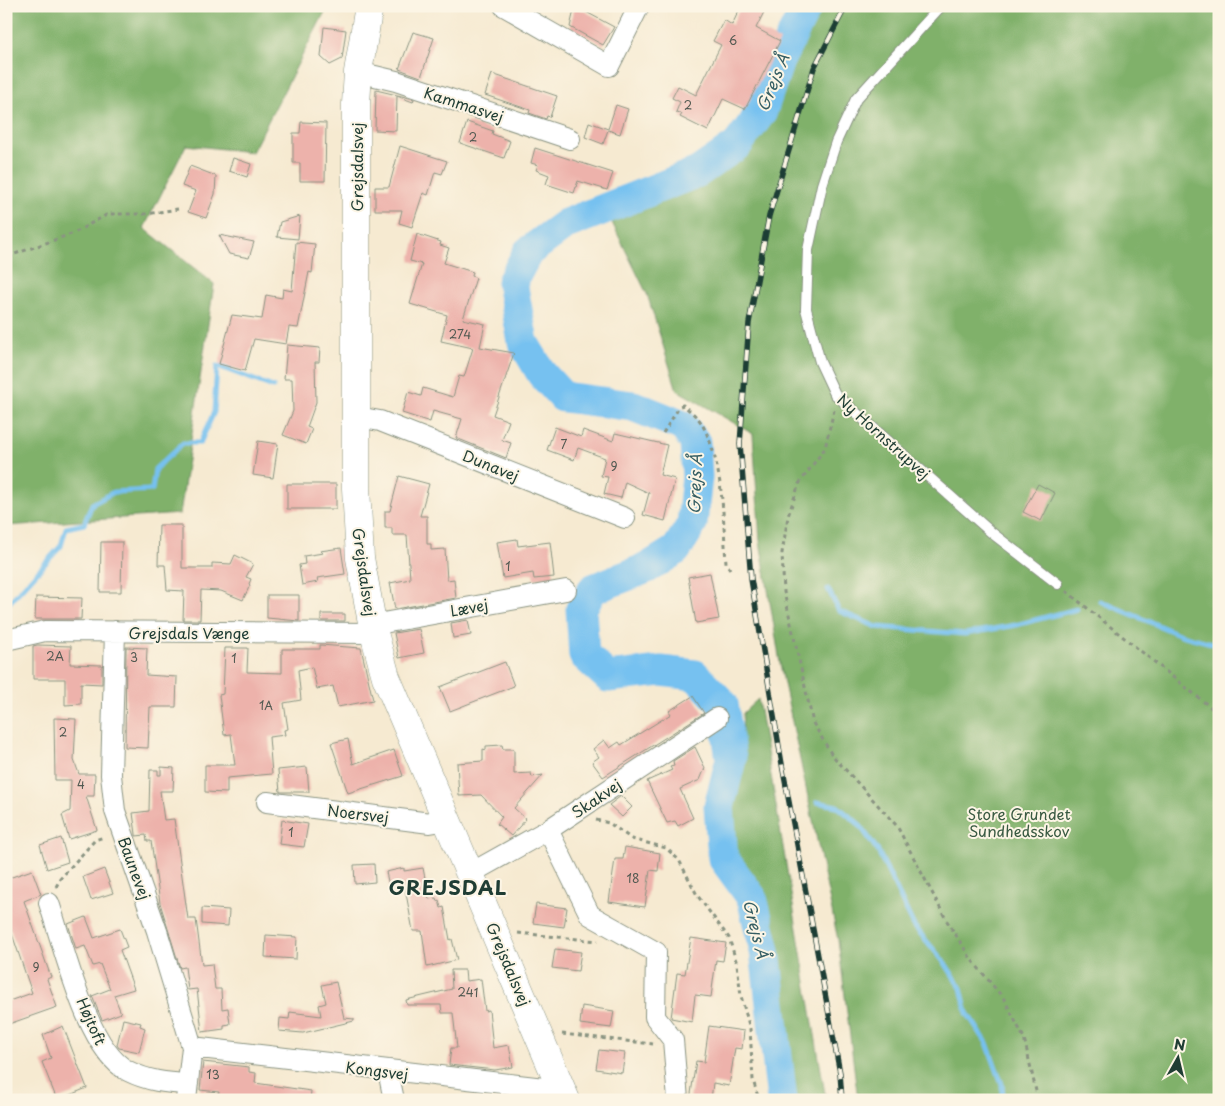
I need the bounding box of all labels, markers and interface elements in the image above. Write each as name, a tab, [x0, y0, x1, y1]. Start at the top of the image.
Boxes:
house number: 6	[729, 31, 737, 49]
water label: Grejs Å	[750, 49, 795, 114]
street label: Kammasvej	[421, 80, 507, 128]
house number: 2	[684, 96, 692, 114]
street label: Grejsdalsvej	[345, 123, 368, 211]
house number: 2	[469, 128, 477, 146]
house number: 274	[449, 325, 471, 343]
street label: Ny Hornstrupvej	[832, 388, 936, 484]
house number: 7	[561, 435, 568, 453]
street label: Dunavej	[459, 443, 523, 487]
water label: Grejs Å	[681, 453, 707, 514]
house number: 9	[610, 457, 618, 475]
street label: Grejsdalsvej	[347, 526, 383, 618]
house number: 1	[505, 557, 511, 575]
street label: Lævej	[448, 592, 490, 622]
street label: Grejsdals Vænge	[129, 621, 249, 644]
house number: 2A	[46, 647, 64, 665]
house number: 3	[130, 648, 138, 666]
house number: 1	[231, 649, 237, 667]
house number: 1A	[259, 696, 273, 714]
house number: 2	[59, 723, 67, 741]
street label: Skakvej	[566, 773, 626, 823]
house number: 4	[77, 775, 85, 793]
street label: Noersvej	[326, 798, 390, 828]
park label: Store Grundet Sundhedsskov	[967, 802, 1071, 842]
house number: 1	[288, 823, 294, 841]
street label: Baunevej	[113, 833, 157, 903]
house number: 18	[627, 869, 639, 887]
district label: GREJSDAL	[389, 872, 507, 902]
water label: Grejs Å	[738, 897, 776, 962]
street label: Grejsdalsvej	[481, 919, 537, 1009]
house number: 9	[32, 958, 40, 976]
house number: 241	[458, 983, 478, 1001]
street label: Højtoft	[71, 993, 113, 1049]
text: N	[1173, 1033, 1187, 1056]
north arrow	[1152, 1034, 1202, 1084]
street label: Kongsvej	[344, 1055, 410, 1085]
house number: 13	[206, 1065, 220, 1083]

